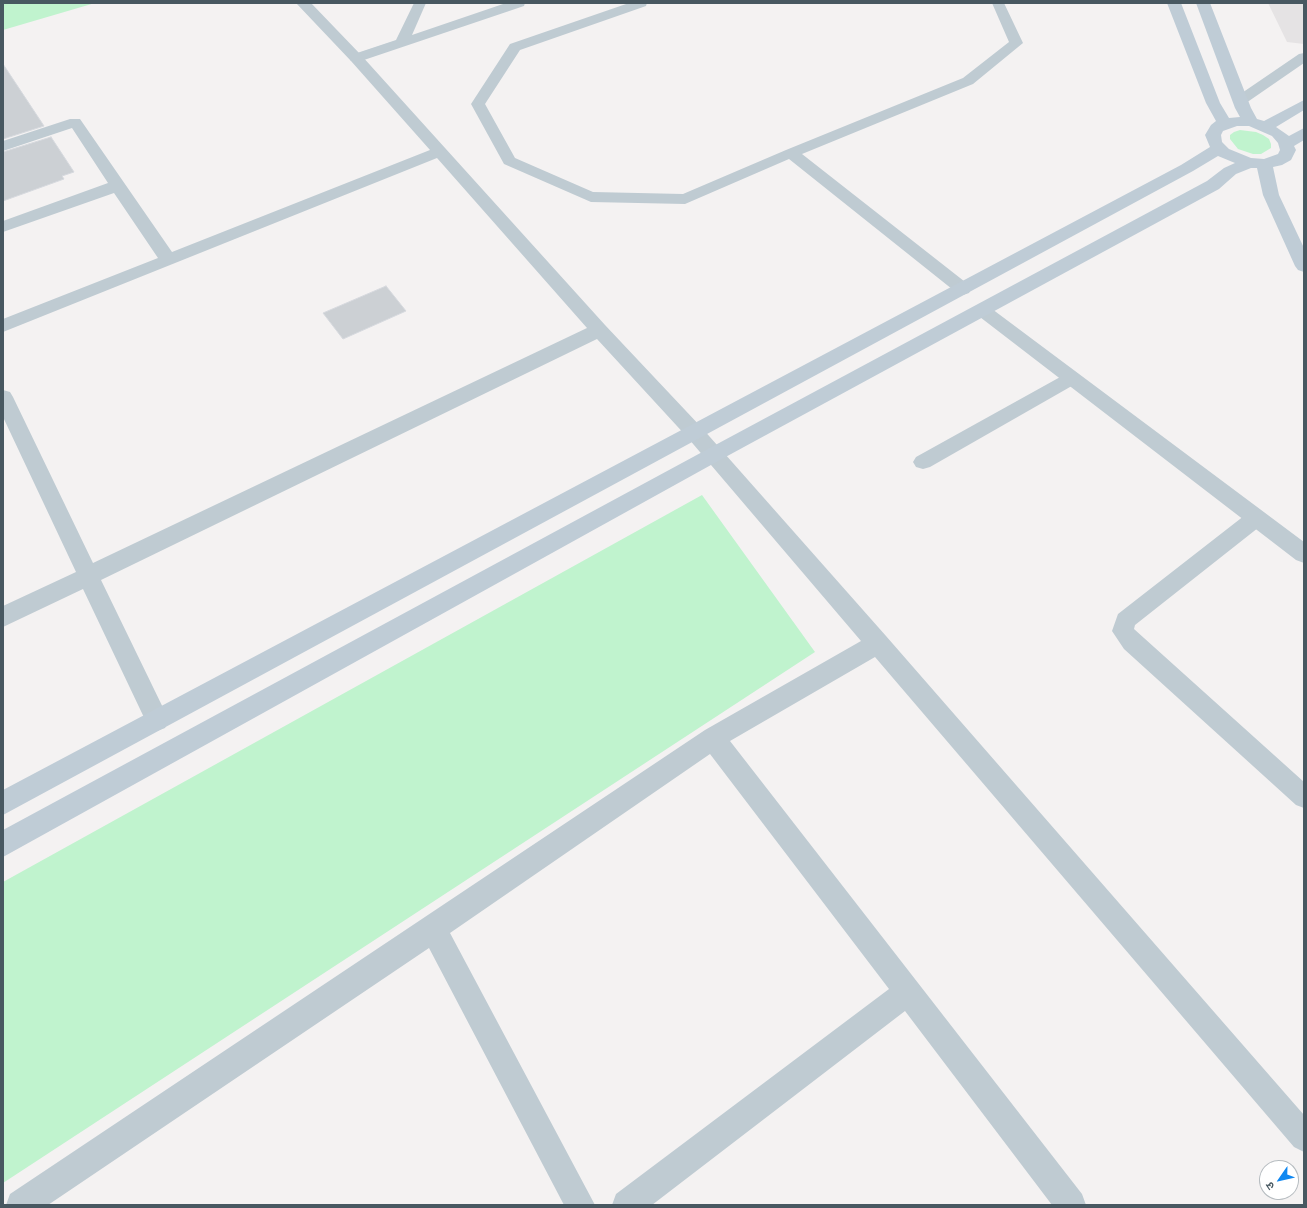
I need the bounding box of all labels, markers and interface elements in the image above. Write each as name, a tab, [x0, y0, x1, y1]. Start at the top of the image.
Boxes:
north arrow	[1259, 1160, 1299, 1200]
text: उ	[1262, 1180, 1277, 1193]

